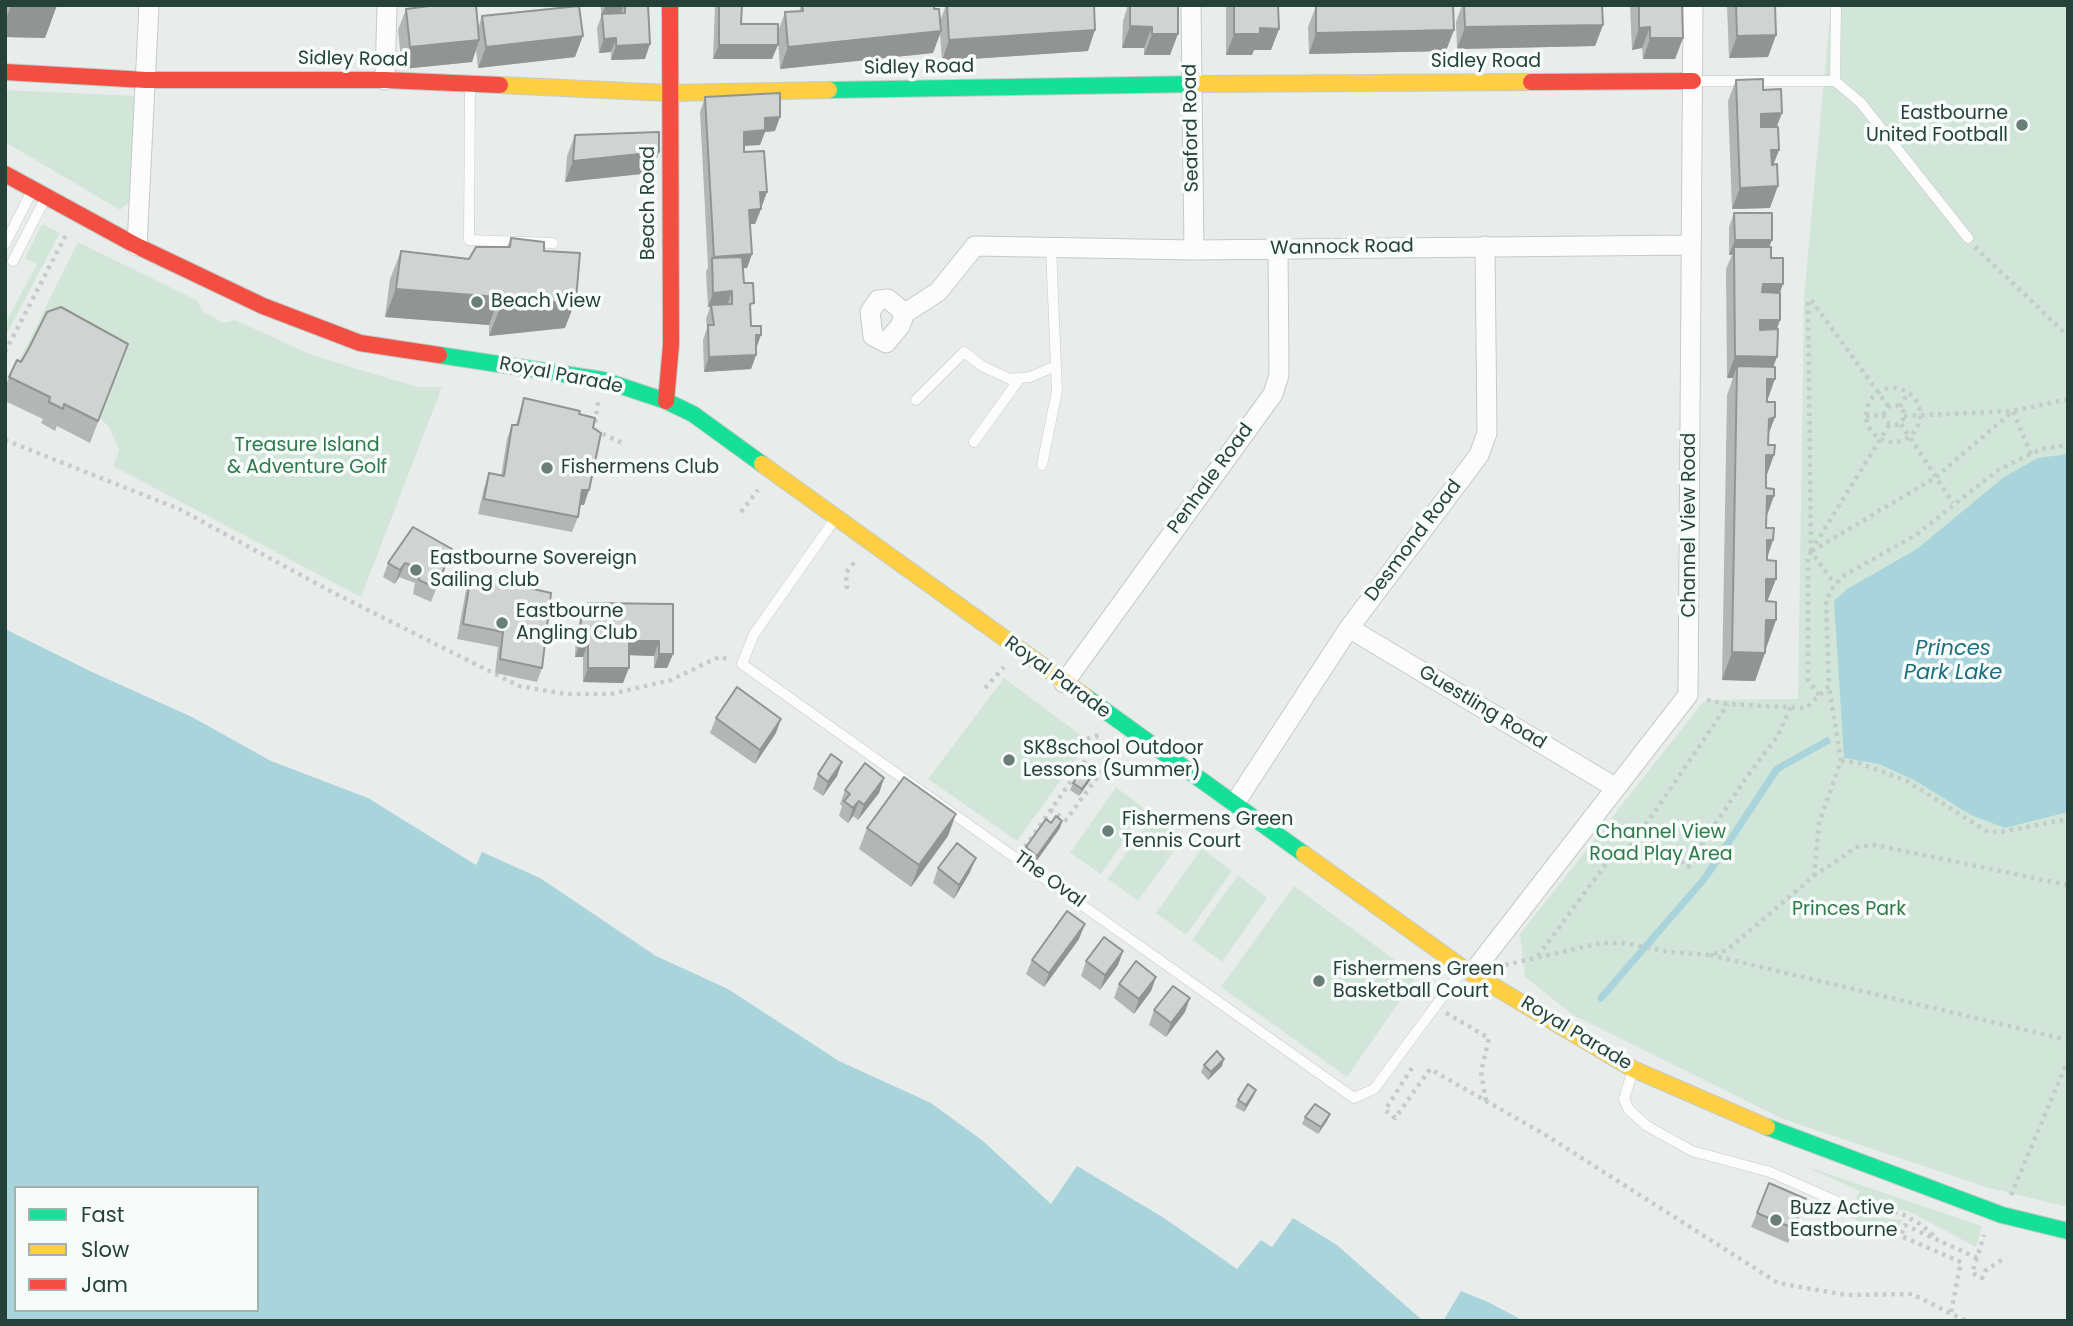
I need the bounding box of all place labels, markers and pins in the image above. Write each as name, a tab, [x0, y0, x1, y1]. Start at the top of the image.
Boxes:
place label: Eastbourne United Football	[1866, 103, 2008, 147]
marker: Eastbourne United Football	[2014, 117, 2030, 133]
place label: Beach View	[491, 291, 601, 313]
marker: Beach View	[469, 294, 485, 310]
place label: Fishermens Club	[561, 457, 719, 479]
marker: Fishermens Club	[539, 460, 555, 476]
place label: Eastbourne Sovereign Sailing club	[430, 548, 637, 592]
marker: Eastbourne Sovereign Sailing club	[408, 562, 424, 578]
place label: Eastbourne Angling Club	[516, 601, 638, 645]
marker: Eastbourne Angling Club	[494, 615, 510, 631]
place label: SK8school Outdoor Lessons (Summer)	[1023, 738, 1203, 782]
marker: SK8school Outdoor Lessons (Summer)	[1001, 752, 1017, 768]
place label: Fishermens Green Tennis Court	[1122, 809, 1293, 853]
marker: Fishermens Green Tennis Court	[1100, 823, 1116, 839]
place label: Fishermens Green Basketball Court	[1333, 959, 1504, 1003]
marker: Fishermens Green Basketball Court	[1311, 973, 1327, 989]
place label: Buzz Active Eastbourne	[1790, 1198, 1898, 1242]
marker: Buzz Active Eastbourne	[1768, 1212, 1784, 1228]

